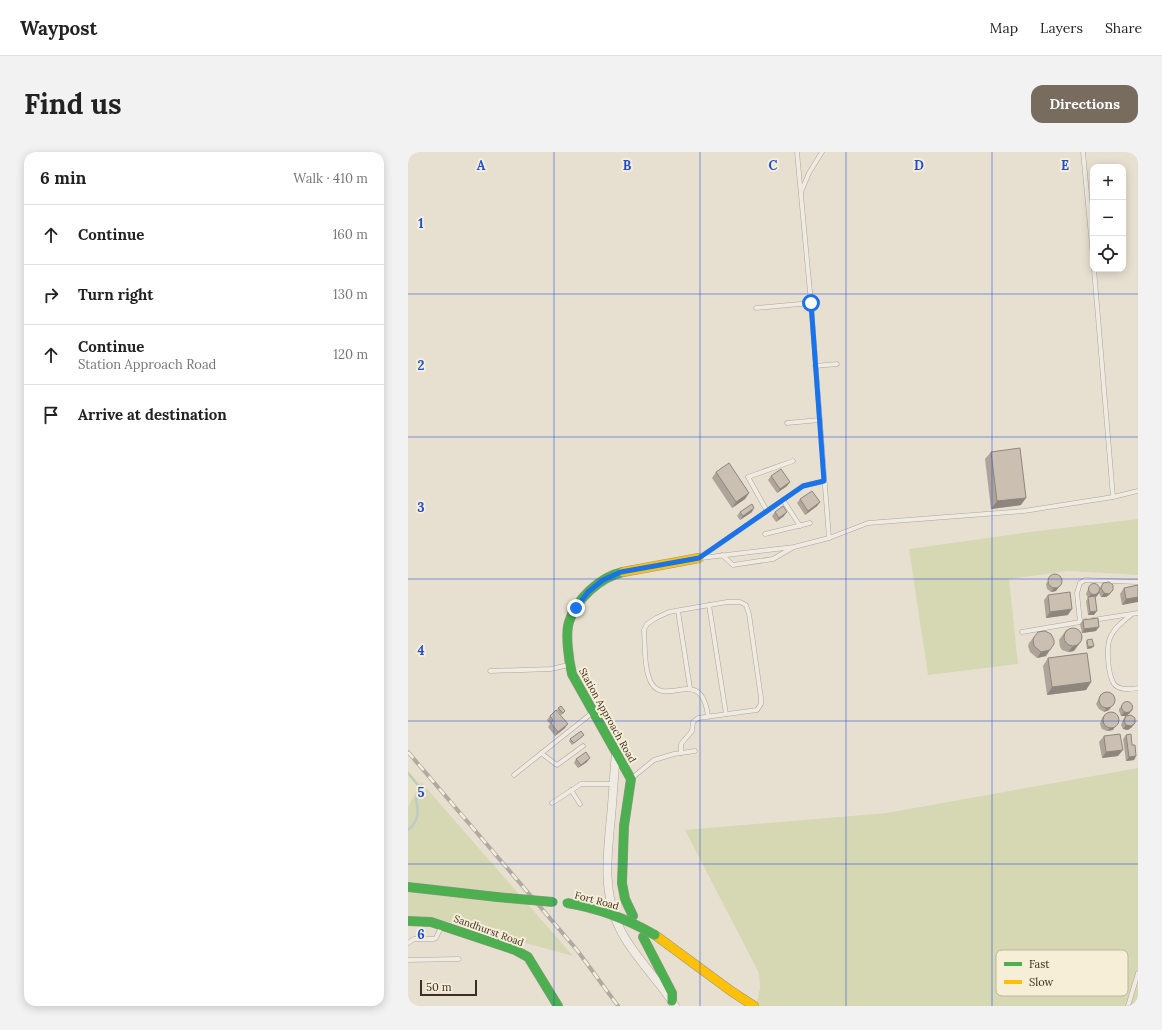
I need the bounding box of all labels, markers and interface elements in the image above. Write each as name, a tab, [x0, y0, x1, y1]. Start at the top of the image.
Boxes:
text: Waypost	[20, 16, 97, 40]
text: Map	[990, 19, 1018, 37]
text: Layers	[1040, 19, 1083, 37]
text: Share	[1105, 19, 1142, 37]
button: Directions	[1031, 85, 1138, 123]
text: Find us	[24, 86, 122, 122]
text: A	[477, 157, 486, 174]
text: B	[623, 157, 632, 174]
text: C	[769, 157, 778, 174]
text: D	[914, 157, 924, 174]
text: E	[1061, 157, 1069, 174]
map controls	[1090, 164, 1126, 272]
button: +	[1090, 164, 1126, 200]
text: 6 min	[40, 167, 86, 189]
text: Walk · 410 m	[293, 170, 368, 187]
button: −	[1090, 200, 1126, 236]
text: 1	[418, 215, 424, 232]
icon: ahead	[40, 224, 62, 246]
text: Continue	[78, 225, 144, 244]
text: 160 m	[333, 226, 368, 243]
button: locate	[1090, 236, 1126, 272]
icon: right	[40, 284, 62, 306]
text: Turn right	[78, 285, 154, 304]
text: 130 m	[333, 286, 368, 303]
route start	[802, 294, 820, 312]
text: Continue	[78, 337, 144, 356]
icon: ahead	[40, 344, 62, 366]
text: 120 m	[333, 346, 368, 363]
text: Station Approach Road	[78, 356, 216, 373]
text: 2	[418, 357, 425, 374]
icon: arrive	[40, 404, 62, 426]
text: Arrive at destination	[78, 405, 227, 424]
text: 3	[417, 499, 425, 516]
route end	[567, 599, 585, 617]
text: 4	[417, 642, 425, 659]
street label: Station Approach Road	[576, 666, 639, 765]
text: 5	[417, 784, 425, 801]
street label: Fort Road	[573, 888, 620, 913]
street label: Sandhurst Road	[452, 912, 526, 949]
text: 6	[417, 926, 425, 943]
legend	[996, 950, 1128, 996]
text: Fast	[1029, 957, 1050, 971]
text: Slow	[1029, 975, 1054, 989]
scale bar	[420, 978, 477, 997]
text: 50 m	[426, 980, 452, 994]

